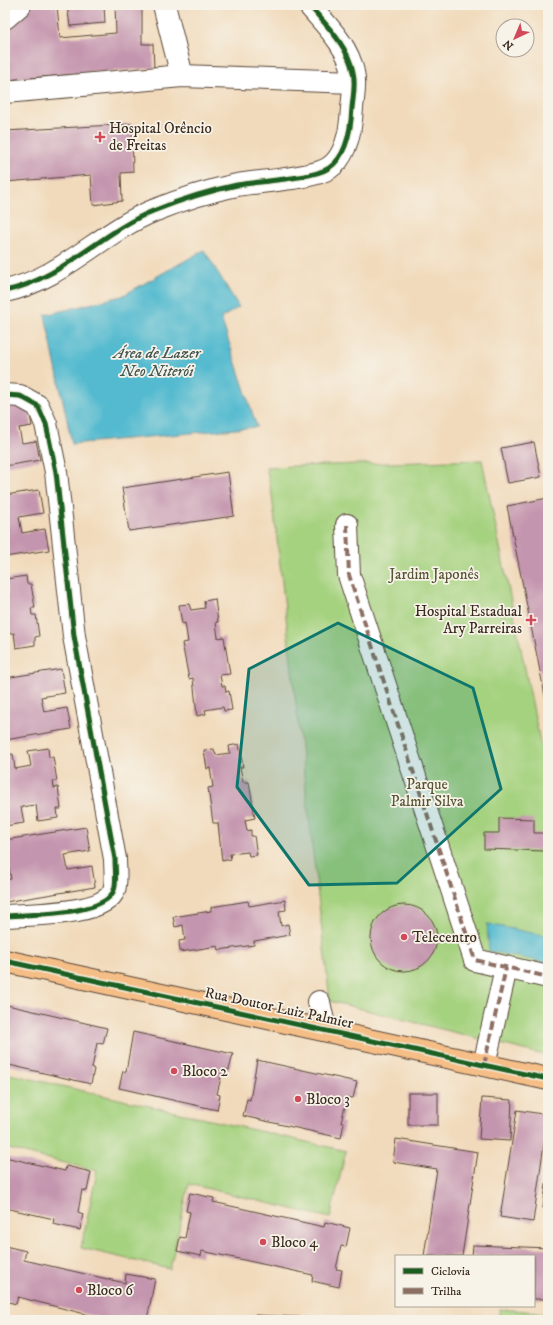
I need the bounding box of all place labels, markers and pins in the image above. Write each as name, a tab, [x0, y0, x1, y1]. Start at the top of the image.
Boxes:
place label: Hospital Orêncio de Freitas	[109, 119, 212, 155]
marker: Hospital Orêncio de Freitas	[94, 131, 106, 143]
place label: Hospital Estadual Ary Parreiras	[415, 602, 522, 638]
marker: Hospital Estadual Ary Parreiras	[525, 614, 537, 626]
place label: Telecentro	[412, 928, 477, 947]
marker: Telecentro	[399, 932, 409, 942]
place label: Bloco 2	[182, 1062, 228, 1081]
marker: Bloco 2	[169, 1066, 179, 1076]
place label: Bloco 3	[306, 1090, 350, 1109]
marker: Bloco 3	[293, 1094, 303, 1104]
place label: Bloco 4	[271, 1233, 318, 1252]
marker: Bloco 4	[258, 1237, 268, 1247]
place label: Bloco 6	[87, 1281, 134, 1300]
marker: Bloco 6	[74, 1285, 84, 1295]

